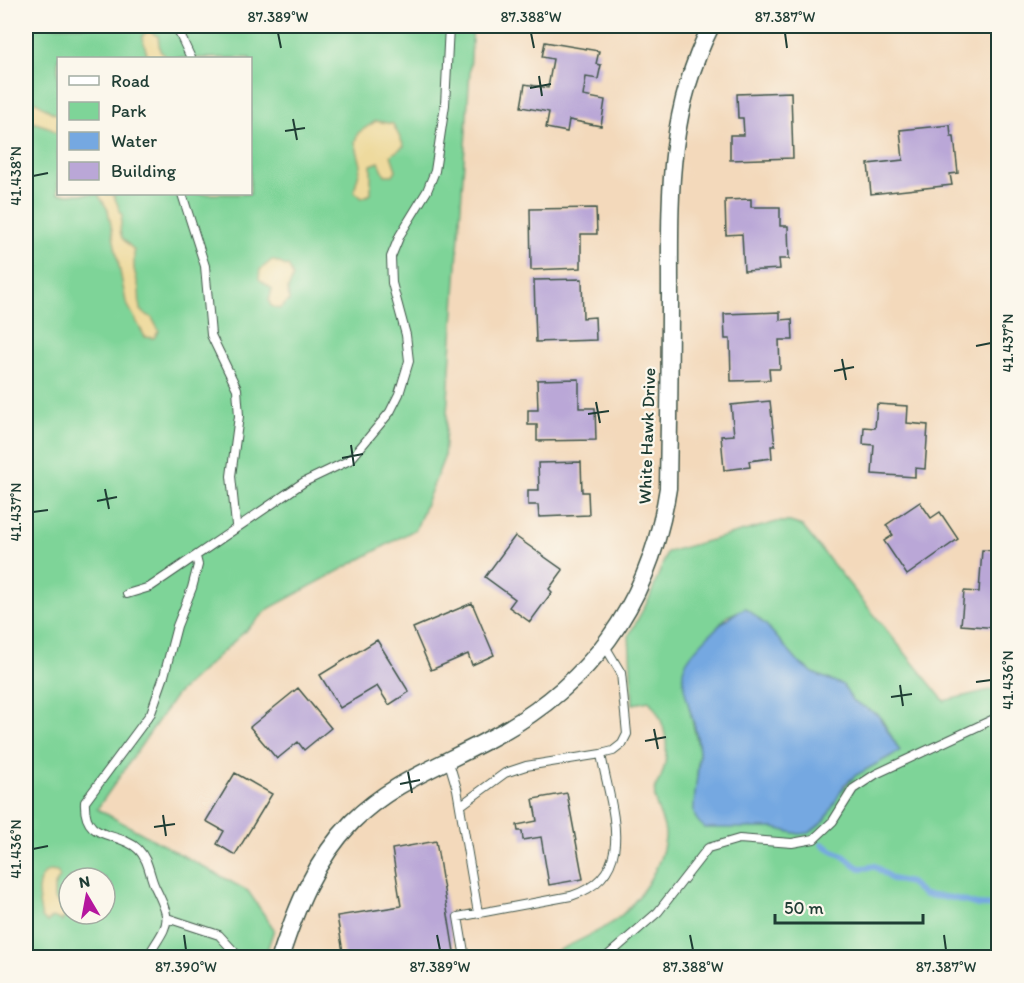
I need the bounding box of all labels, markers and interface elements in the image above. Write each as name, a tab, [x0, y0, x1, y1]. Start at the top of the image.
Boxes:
text: 87.389°W	[248, 8, 309, 26]
text: 87.388°W	[500, 8, 562, 26]
text: 87.387°W	[755, 8, 815, 26]
legend	[57, 57, 252, 195]
text: Road	[111, 70, 150, 92]
text: Park	[111, 100, 146, 122]
text: Water	[111, 130, 157, 152]
text: 41.438°N	[7, 146, 25, 206]
text: Building	[111, 160, 177, 182]
text: 41.437°N	[999, 314, 1017, 372]
street label: White Hawk Drive	[634, 367, 660, 505]
text: 41.437°N	[7, 483, 25, 541]
text: 41.436°N	[999, 650, 1017, 710]
text: 41.436°N	[7, 819, 25, 879]
north arrow	[57, 866, 117, 926]
text: N	[78, 871, 91, 892]
scale bar	[775, 887, 924, 925]
text: 50 m	[784, 897, 824, 919]
text: 87.390°W	[155, 958, 217, 976]
text: 87.389°W	[410, 958, 471, 976]
text: 87.388°W	[662, 958, 724, 976]
text: 87.387°W	[916, 958, 976, 976]

